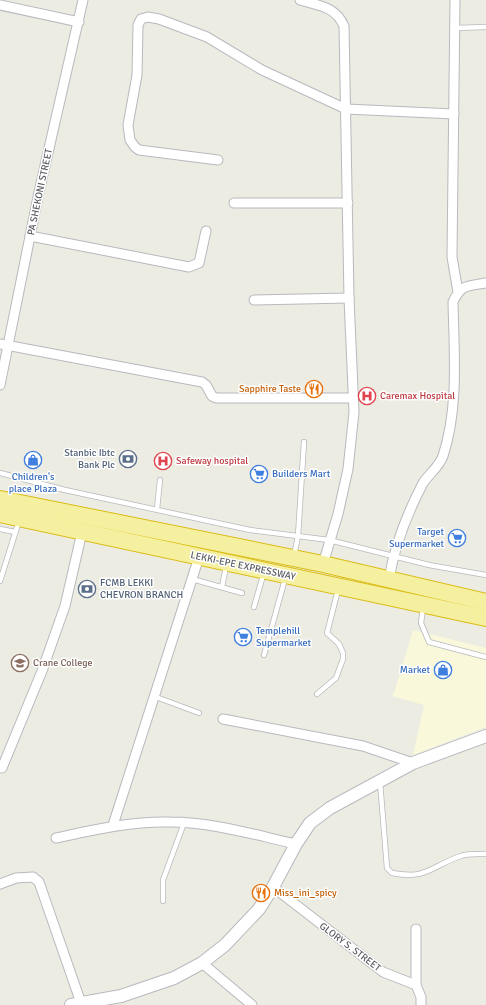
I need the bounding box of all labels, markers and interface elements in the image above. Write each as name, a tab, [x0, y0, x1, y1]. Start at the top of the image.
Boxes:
street label: PA SHEKONI STREET	[25, 148, 55, 236]
restaurant icon: Sapphire Taste	[304, 379, 324, 399]
place label: Sapphire Taste	[239, 383, 301, 395]
hospital icon: Caremax Hospital	[357, 386, 377, 406]
place label: Caremax Hospital	[380, 390, 455, 402]
place label: Stanbic Ibtc Bank Plc	[64, 447, 115, 471]
bank icon: Stanbic Ibtc Bank Plc	[118, 449, 138, 469]
shop icon: Children's place Plaza	[23, 450, 43, 470]
hospital icon: Safeway hospital	[153, 451, 173, 471]
place label: Safeway hospital	[176, 455, 248, 467]
supermarket icon: Builders Mart	[249, 464, 269, 484]
place label: Builders Mart	[272, 468, 331, 480]
place label: Children's place Plaza	[9, 471, 57, 495]
place label: Target Supermarket	[389, 526, 444, 550]
supermarket icon: Target Supermarket	[447, 528, 467, 548]
street label: LEKKI-EPE EXPRESSWAY	[189, 549, 297, 583]
place label: FCMB LEKKI CHEVRON BRANCH	[100, 577, 183, 601]
bank icon: FCMB LEKKI CHEVRON BRANCH	[77, 579, 97, 599]
place label: Templehill Supermarket	[256, 625, 312, 649]
supermarket icon: Templehill Supermarket	[233, 627, 253, 647]
school or university icon: Crane College	[10, 653, 30, 673]
place label: Crane College	[33, 657, 93, 669]
shop icon: Market	[433, 660, 453, 680]
place label: Market	[400, 664, 430, 676]
restaurant icon: Miss_ini_spicy	[251, 883, 271, 903]
place label: Miss_ini_spicy	[274, 887, 337, 899]
street label: GLORY S. STREET	[317, 920, 383, 974]

